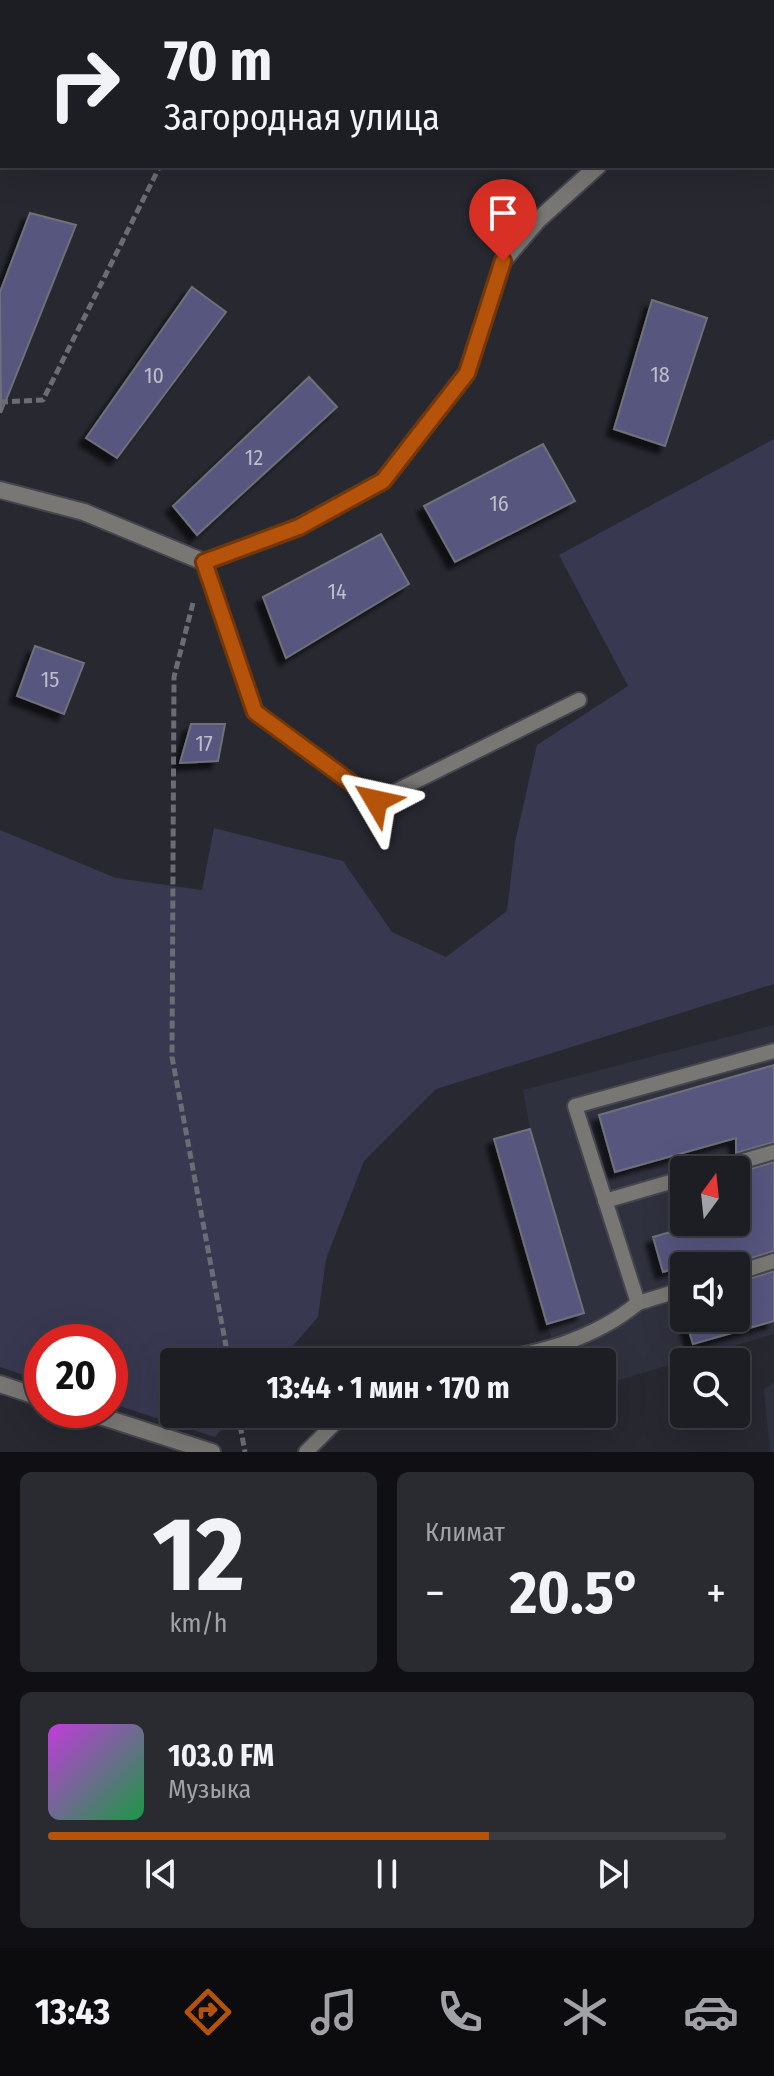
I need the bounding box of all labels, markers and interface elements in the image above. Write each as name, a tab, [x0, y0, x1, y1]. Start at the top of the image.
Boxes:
text: 70 m	[164, 28, 272, 95]
icon: right	[32, 32, 136, 136]
text: Загородная улица	[164, 96, 440, 140]
pin	[469, 179, 537, 261]
icon: arrive	[481, 191, 525, 235]
house number: 18	[650, 361, 670, 388]
house number: 10	[144, 362, 164, 389]
house number: 12	[245, 444, 263, 471]
house number: 16	[489, 490, 509, 517]
house number: 14	[327, 578, 347, 605]
house number: 15	[41, 666, 59, 693]
house number: 17	[195, 730, 213, 757]
position arrow	[334, 759, 418, 843]
north arrow	[670, 1156, 750, 1236]
map controls	[670, 1156, 750, 1428]
button: sound	[670, 1252, 750, 1332]
speed limit sign: 20	[24, 1324, 128, 1428]
button: search	[670, 1348, 750, 1428]
text: 13:44 · 1 мин · 170 m	[266, 1370, 510, 1406]
text: 12	[152, 1493, 245, 1618]
text: Климат	[425, 1517, 505, 1548]
text: 20.5°	[510, 1557, 641, 1629]
text: −	[425, 1567, 445, 1620]
text: +	[706, 1567, 726, 1620]
text: km/h	[170, 1608, 227, 1639]
text: 103.0 FM	[168, 1738, 274, 1774]
text: Музыка	[168, 1774, 251, 1805]
icon: previous	[139, 1852, 183, 1896]
icon: pause	[365, 1852, 409, 1896]
icon: next	[591, 1852, 635, 1896]
icon: directions	[180, 1984, 236, 2040]
icon: music	[306, 1984, 362, 2040]
icon: phone	[432, 1984, 488, 2040]
icon: climate	[557, 1984, 613, 2040]
icon: car	[683, 1984, 739, 2040]
text: 13:43	[35, 1990, 110, 2034]

